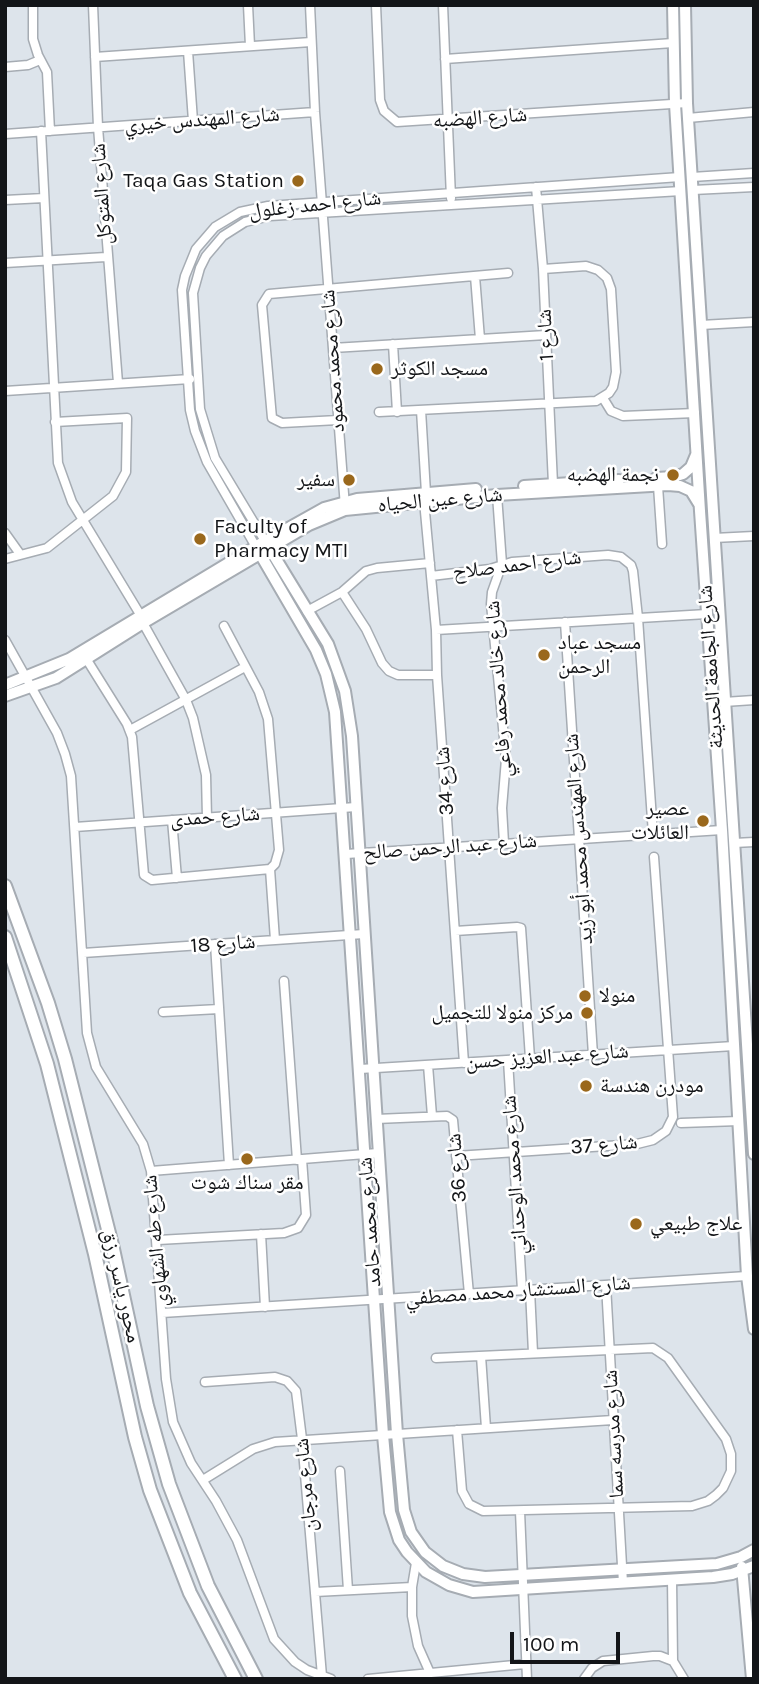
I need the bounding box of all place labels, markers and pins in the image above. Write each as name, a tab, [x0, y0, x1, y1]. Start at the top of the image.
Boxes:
place label: Taqa Gas Station	[123, 168, 284, 194]
marker: Taqa Gas Station	[290, 173, 306, 189]
place label: مسجد الكوثر	[391, 356, 488, 382]
marker: مسجد الكوثر	[369, 361, 385, 377]
place label: نجمة الهضبه	[567, 462, 659, 488]
place label: سفير	[297, 467, 335, 493]
marker: نجمة الهضبه	[665, 467, 681, 483]
marker: سفير	[341, 472, 357, 488]
place label: Faculty of Pharmacy MTI	[214, 514, 348, 564]
marker: Faculty of Pharmacy MTI	[192, 531, 208, 547]
place label: مسجد عباد الرحمن	[558, 630, 641, 680]
marker: مسجد عباد الرحمن	[536, 647, 552, 663]
place label: عصير العائلات	[631, 796, 689, 846]
marker: عصير العائلات	[695, 813, 711, 829]
place label: منولا	[599, 983, 635, 1009]
marker: منولا	[577, 988, 593, 1004]
place label: مركز منولا للتجميل	[432, 1000, 573, 1026]
marker: مركز منولا للتجميل	[579, 1005, 595, 1021]
place label: مودرن هندسة	[600, 1073, 704, 1099]
marker: مودرن هندسة	[578, 1078, 594, 1094]
marker: مقر سناك شوت	[239, 1151, 255, 1167]
place label: مقر سناك شوت	[190, 1170, 304, 1196]
place label: علاج طبيعي	[650, 1211, 742, 1237]
marker: علاج طبيعي	[628, 1216, 644, 1232]

